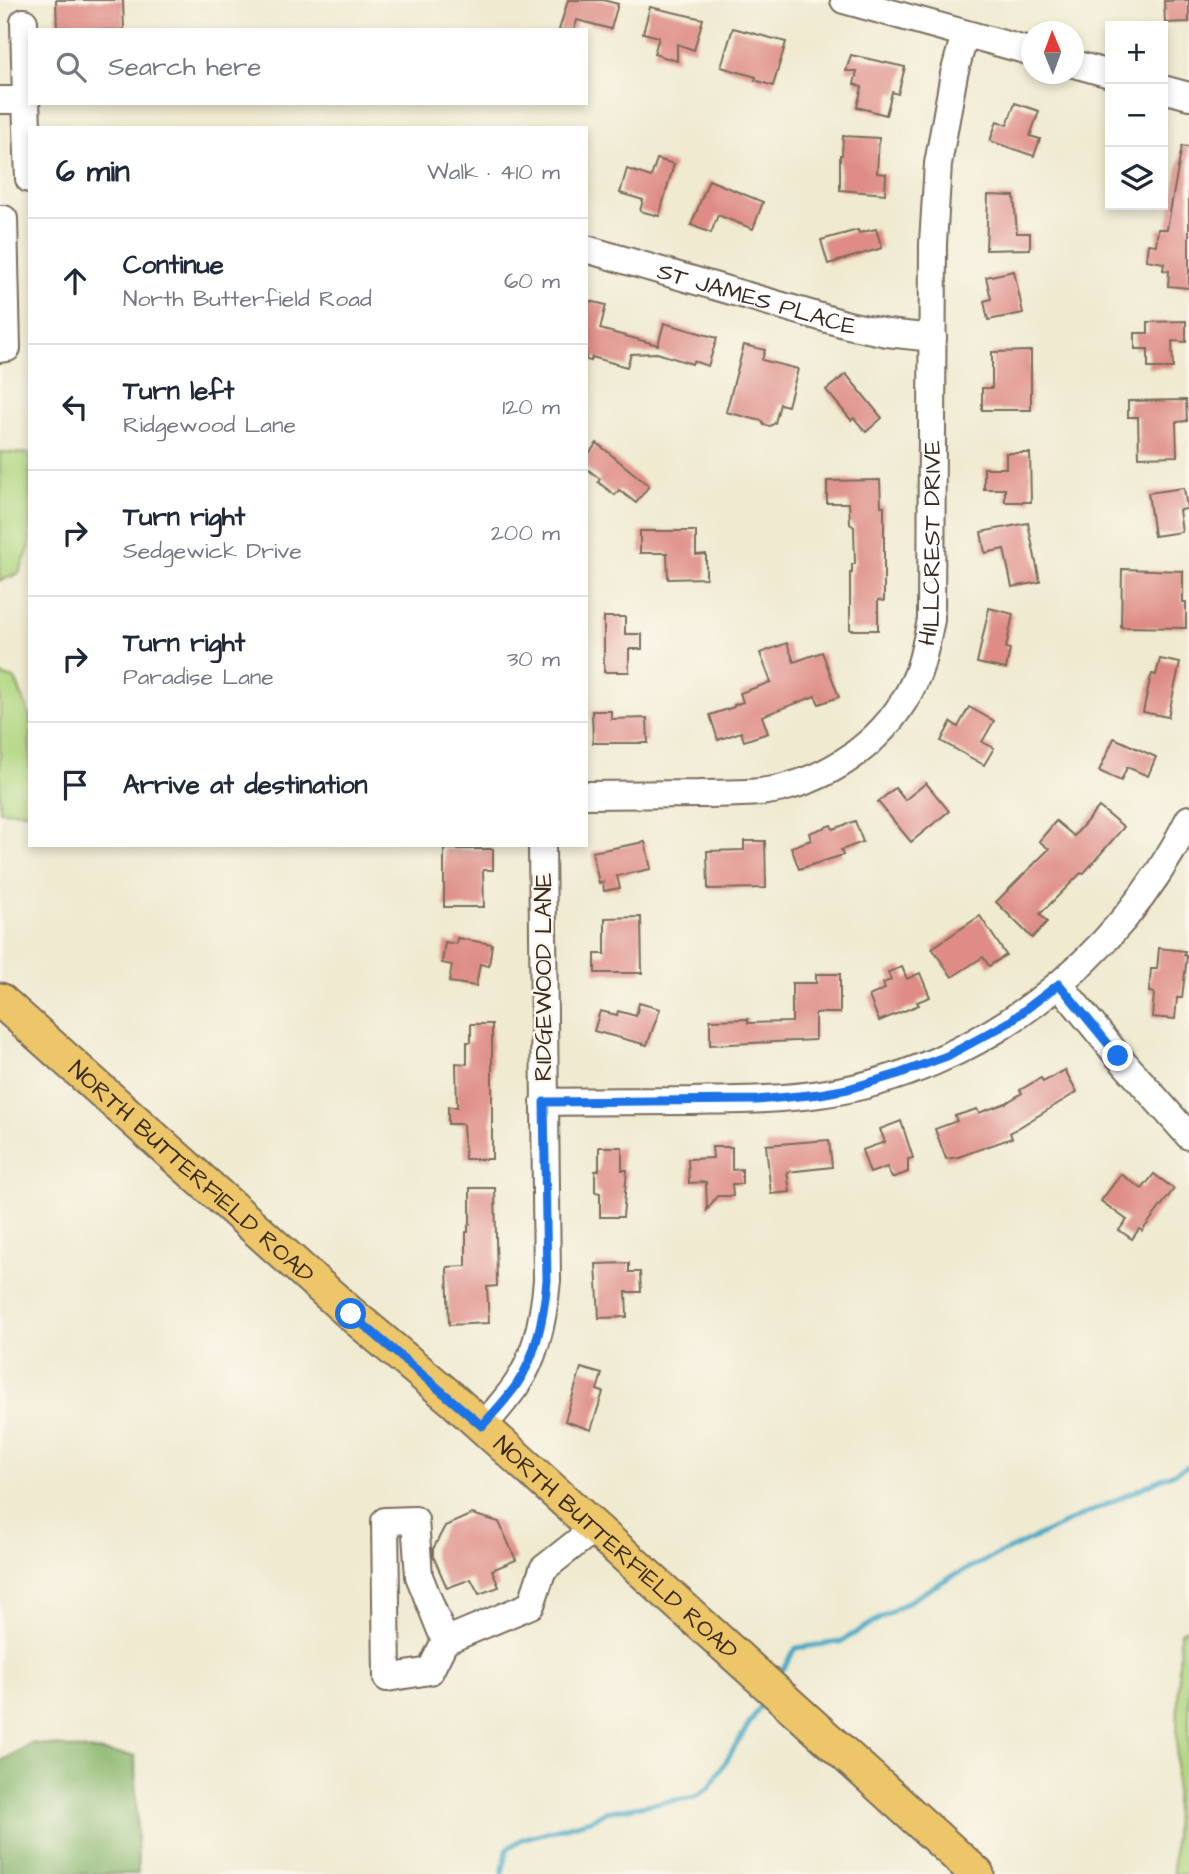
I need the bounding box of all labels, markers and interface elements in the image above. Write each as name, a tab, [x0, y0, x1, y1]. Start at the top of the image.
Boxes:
north arrow	[1021, 21, 1084, 84]
map controls	[1105, 21, 1168, 210]
button: +	[1105, 21, 1168, 84]
search box	[28, 28, 588, 105]
icon: search	[52, 48, 90, 86]
text: Search here	[108, 49, 261, 85]
button: −	[1105, 84, 1168, 147]
button: layers	[1105, 147, 1168, 210]
text: 6 min	[56, 151, 130, 193]
text: Walk · 410 m	[427, 156, 560, 188]
text: Continue	[123, 247, 224, 283]
street label: ST JAMES PLACE	[653, 255, 859, 344]
icon: ahead	[56, 262, 94, 300]
text: 60 m	[504, 265, 560, 297]
text: North Butterfield Road	[123, 283, 372, 315]
text: Turn left	[123, 373, 234, 409]
icon: left	[56, 388, 94, 426]
text: 120 m	[502, 391, 560, 423]
text: Ridgewood Lane	[123, 409, 296, 441]
street label: HILLCREST DRIVE	[910, 440, 950, 649]
text: Turn right	[123, 499, 245, 535]
icon: right	[56, 514, 94, 552]
text: 200 m	[491, 517, 560, 549]
text: Sedgewick Drive	[123, 535, 302, 567]
text: Turn right	[123, 625, 245, 661]
icon: right	[56, 640, 94, 678]
text: 30 m	[507, 643, 560, 675]
text: Paradise Lane	[123, 661, 274, 693]
icon: arrive	[56, 766, 94, 804]
text: Arrive at destination	[123, 767, 368, 803]
street label: RIDGEWOOD LANE	[527, 873, 561, 1081]
route end	[1102, 1040, 1133, 1071]
street label: NORTH BUTTERFIELD ROAD	[60, 1053, 321, 1291]
route start	[335, 1298, 366, 1329]
street label: NORTH BUTTERFIELD ROAD	[485, 1428, 745, 1668]

